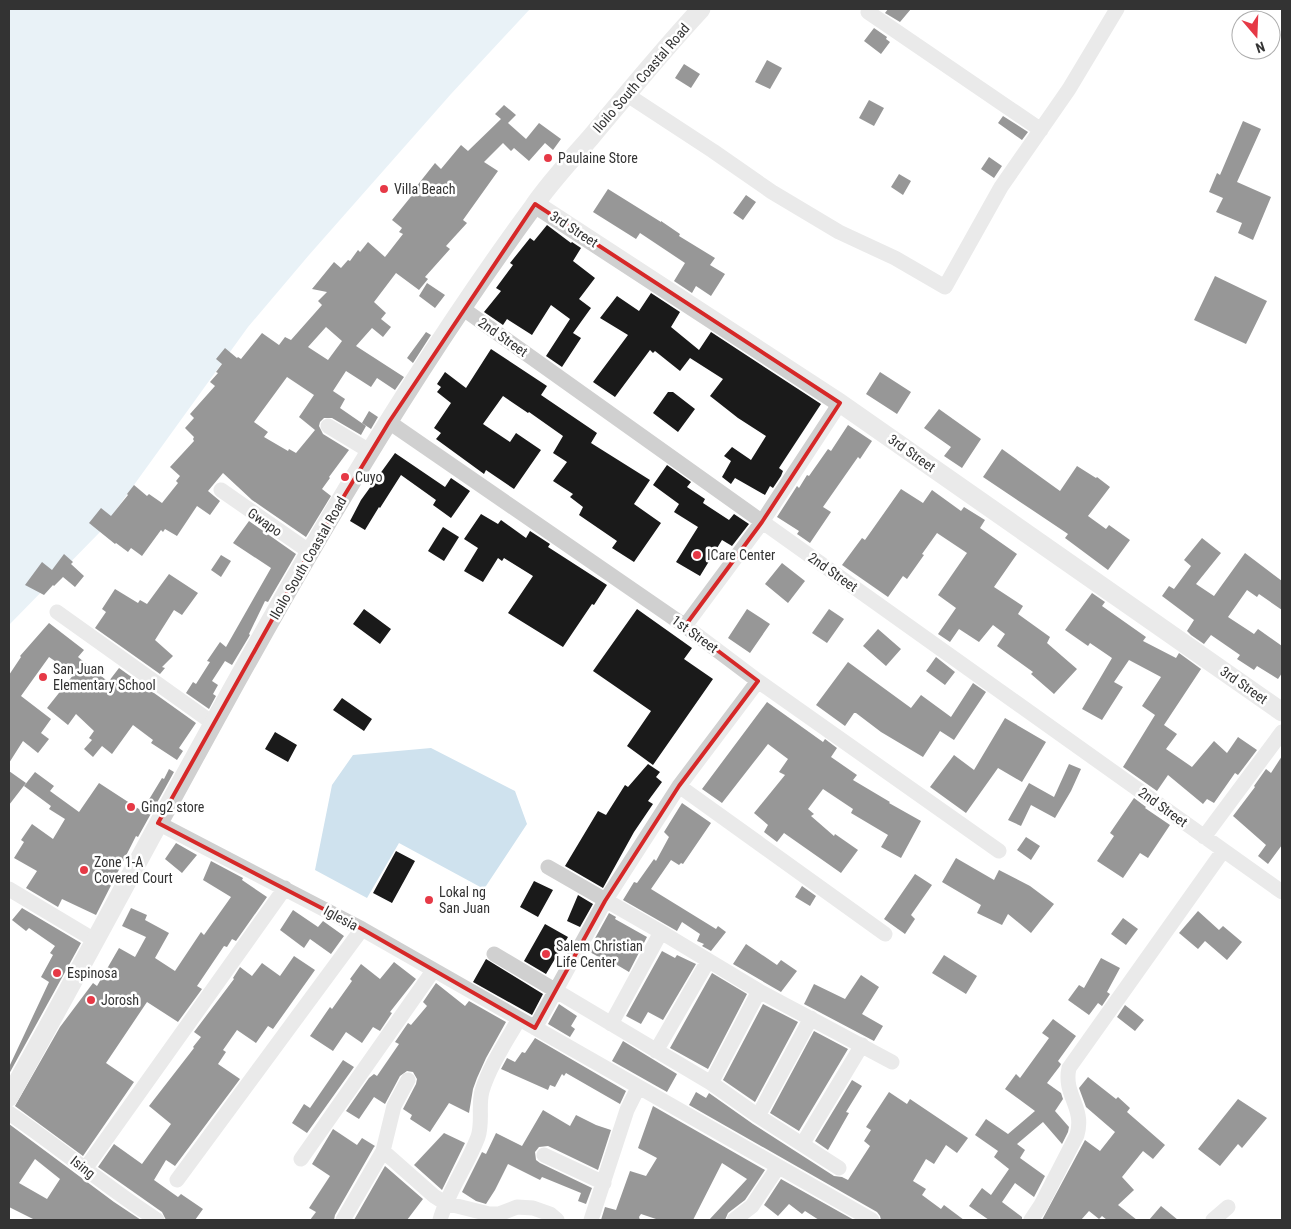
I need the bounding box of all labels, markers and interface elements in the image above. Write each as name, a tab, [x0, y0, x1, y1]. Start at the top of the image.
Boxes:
north arrow	[1231, 10, 1281, 60]
street label: Iloilo South Coastal Road	[589, 20, 693, 136]
text: N	[1254, 38, 1267, 56]
place label: Paulaine Store	[558, 150, 638, 166]
marker: Paulaine Store	[542, 152, 554, 164]
place label: Villa Beach	[394, 181, 456, 197]
marker: Villa Beach	[378, 183, 390, 195]
street label: 3rd Street	[547, 208, 601, 250]
street label: 2nd Street	[475, 314, 531, 360]
street label: 3rd Street	[885, 431, 939, 475]
place label: Cuyo	[355, 469, 382, 485]
marker: Cuyo	[339, 471, 351, 483]
street label: Iloilo South Coastal Road	[266, 494, 350, 622]
street label: Gwapo	[245, 505, 285, 539]
place label: ICare Center	[707, 547, 775, 563]
marker: ICare Center	[691, 549, 703, 561]
street label: 2nd Street	[805, 549, 861, 595]
street label: 1st Street	[669, 612, 721, 656]
place label: San Juan Elementary School	[53, 661, 156, 693]
street label: 3rd Street	[1217, 663, 1271, 707]
marker: San Juan Elementary School	[37, 671, 49, 683]
street label: 2nd Street	[1135, 784, 1191, 830]
place label: Ging2 store	[141, 799, 205, 815]
marker: Ging2 store	[125, 801, 137, 813]
place label: Zone 1-A Covered Court	[94, 854, 173, 886]
marker: Zone 1-A Covered Court	[78, 864, 90, 876]
place label: Lokal ng San Juan	[439, 884, 490, 916]
marker: Lokal ng San Juan	[423, 894, 435, 906]
street label: Iglesia	[321, 902, 361, 934]
place label: Salem Christian Life Center	[556, 938, 643, 970]
marker: Salem Christian Life Center	[540, 948, 552, 960]
place label: Espinosa	[67, 965, 117, 981]
marker: Espinosa	[51, 967, 63, 979]
place label: Jorosh	[101, 992, 139, 1008]
marker: Jorosh	[85, 994, 97, 1006]
street label: Ising	[68, 1152, 98, 1182]

